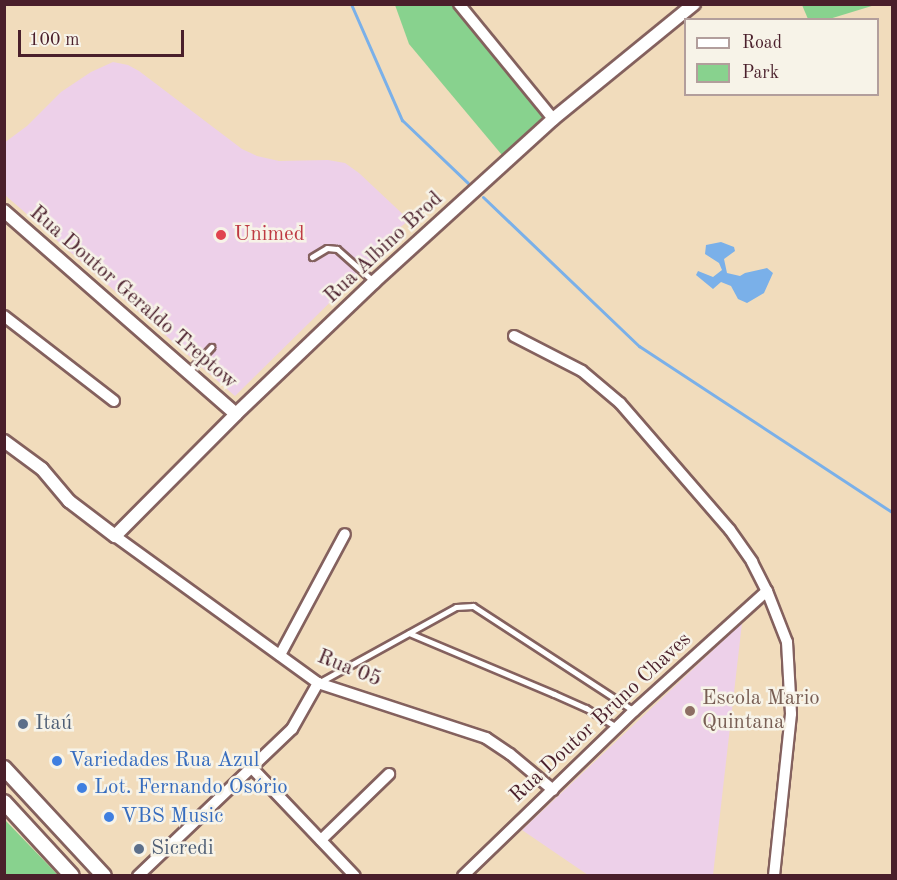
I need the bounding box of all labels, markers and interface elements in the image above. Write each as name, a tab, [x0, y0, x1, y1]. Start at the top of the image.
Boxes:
scale bar	[21, 18, 188, 56]
legend	[684, 18, 879, 96]
text: 100 m	[29, 31, 80, 49]
text: Road	[742, 34, 782, 52]
text: Park	[742, 64, 779, 82]
street label: Rua Albino Brod	[320, 187, 448, 309]
street label: Rua Doutor Geraldo Treptow	[24, 201, 242, 395]
place label: Unimed	[234, 222, 305, 248]
marker: Unimed	[212, 226, 230, 244]
street label: Rua Doutor Bruno Chaves	[505, 627, 697, 809]
street label: Rua 05	[313, 645, 385, 693]
place label: Escola Mario Quintana	[702, 686, 820, 736]
marker: Escola Mario Quintana	[683, 704, 697, 718]
place label: Itaú	[35, 711, 72, 737]
marker: Itaú	[16, 717, 30, 731]
place label: Variedades Rua Azul	[69, 748, 259, 774]
marker: Variedades Rua Azul	[50, 754, 64, 768]
place label: Lot. Fernando Osório	[94, 775, 288, 801]
marker: Lot. Fernando Osório	[75, 781, 89, 795]
place label: VBS Music	[121, 804, 223, 830]
marker: VBS Music	[102, 810, 116, 824]
place label: Sicredi	[151, 836, 214, 862]
marker: Sicredi	[132, 842, 146, 856]

